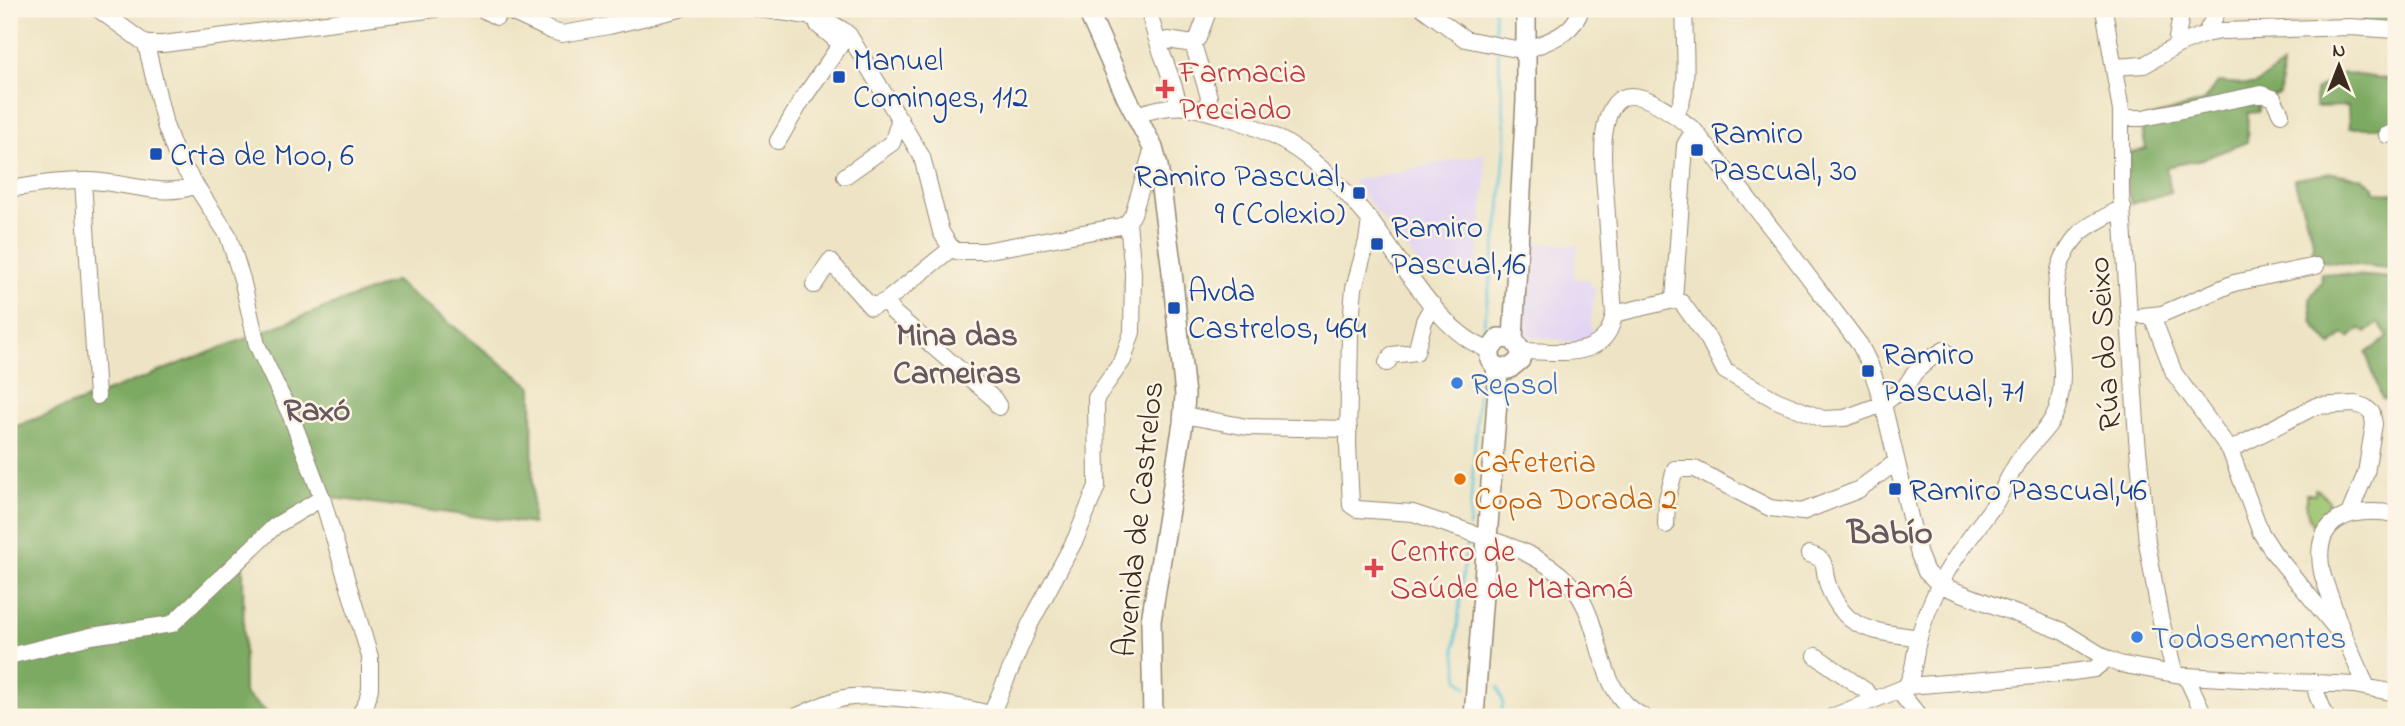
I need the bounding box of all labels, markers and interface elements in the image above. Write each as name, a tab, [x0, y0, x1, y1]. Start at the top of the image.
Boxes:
north arrow	[2304, 32, 2374, 102]
text: N	[2333, 38, 2346, 65]
place label: Manuel Cominges, 112	[853, 39, 1028, 123]
place label: Farmacia Preciado	[1178, 51, 1306, 135]
marker: Manuel Cominges, 112	[831, 69, 847, 85]
marker: Farmacia Preciado	[1157, 81, 1173, 97]
place label: Ramiro Pascual, 30	[1711, 112, 1857, 196]
place label: Crta de Moo, 6	[170, 134, 354, 181]
marker: Ramiro Pascual, 30	[1689, 142, 1705, 158]
marker: Crta de Moo, 6	[148, 146, 164, 162]
place label: Ramiro Pascual, 9 (Colexio)	[1134, 155, 1345, 239]
marker: Ramiro Pascual, 9 (Colexio)	[1351, 185, 1367, 201]
place label: Ramiro Pascual,16	[1391, 206, 1526, 290]
marker: Ramiro Pascual,16	[1369, 236, 1385, 252]
street label: Rúa do Seixo	[2077, 255, 2136, 432]
place label: Avda Castrelos, 464	[1188, 270, 1366, 354]
marker: Avda Castrelos, 464	[1166, 300, 1182, 316]
district label: Mina das Carneiras	[893, 313, 1021, 399]
place label: Ramiro Pascual, 71	[1882, 333, 2024, 417]
place label: Repsol	[1471, 363, 1558, 410]
marker: Ramiro Pascual, 71	[1860, 363, 1876, 379]
marker: Repsol	[1449, 375, 1465, 391]
street label: Avenida de Castrelos	[1103, 379, 1178, 660]
district label: Raxó	[283, 388, 351, 436]
place label: Cafeteria Copa Dorada 2	[1474, 441, 1677, 525]
place label: Ramiro Pascual,46	[1909, 469, 2147, 516]
marker: Cafeteria Copa Dorada 2	[1452, 471, 1468, 487]
marker: Ramiro Pascual,46	[1887, 481, 1903, 497]
district label: Babío	[1845, 509, 1933, 560]
place label: Centro de Saúde de Matamá	[1390, 530, 1632, 614]
marker: Centro de Saúde de Matamá	[1364, 558, 1384, 578]
place label: Todosementes	[2151, 617, 2346, 664]
marker: Todosementes	[2129, 629, 2145, 645]

